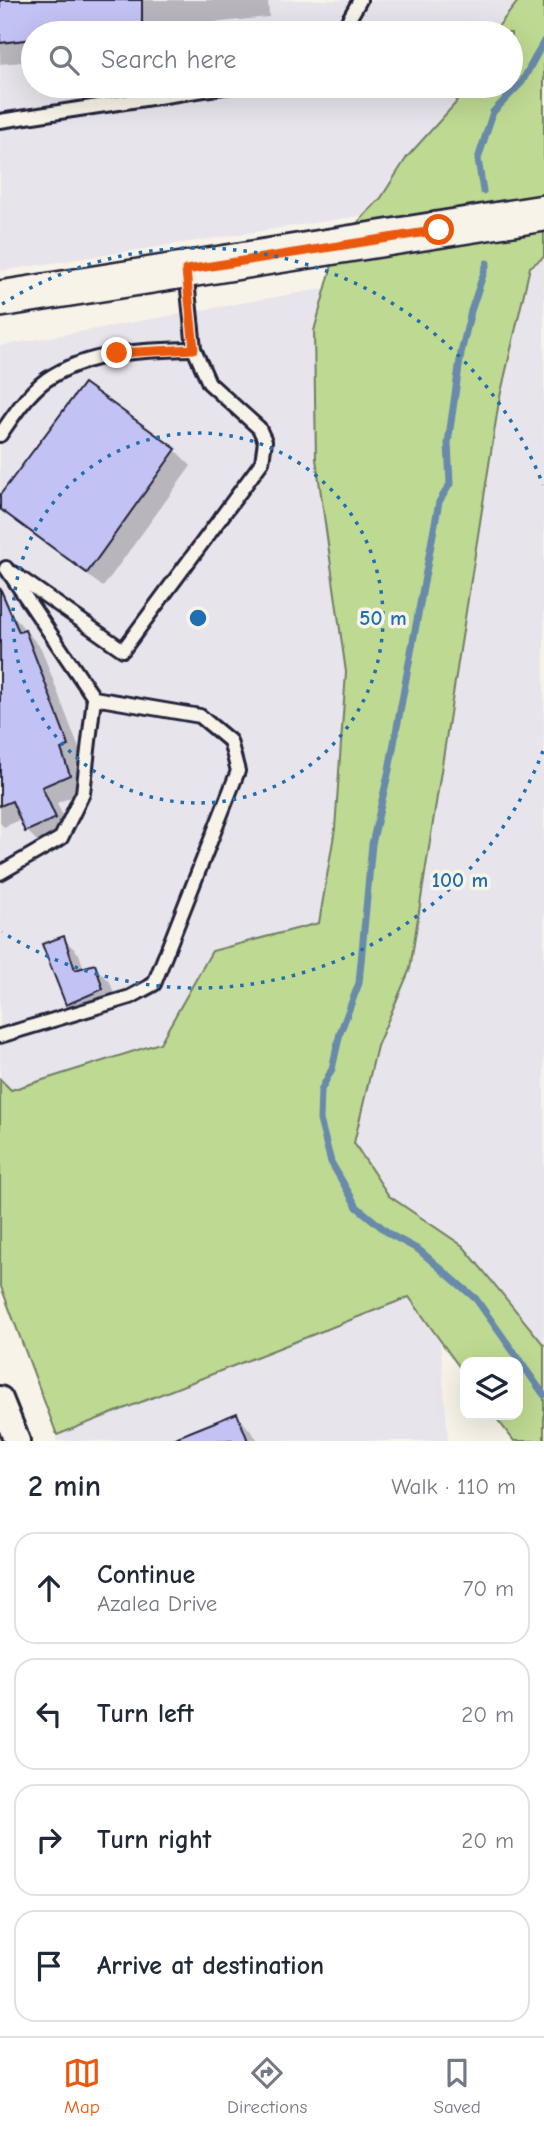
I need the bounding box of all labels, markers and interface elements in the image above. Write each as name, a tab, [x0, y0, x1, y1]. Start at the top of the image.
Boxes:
search box	[21, 21, 523, 98]
icon: search	[45, 41, 83, 79]
text: Search here	[101, 45, 236, 75]
route start	[423, 214, 454, 245]
route end	[101, 337, 132, 368]
centre of rings	[186, 606, 210, 630]
text: 50 m	[359, 606, 407, 630]
text: 100 m	[432, 868, 488, 892]
map controls	[460, 1357, 523, 1420]
button: layers	[460, 1357, 523, 1420]
text: 2 min	[28, 1469, 101, 1504]
text: Walk · 110 m	[391, 1473, 516, 1500]
text: Continue	[97, 1560, 195, 1590]
icon: ahead	[30, 1569, 68, 1607]
text: 70 m	[462, 1575, 514, 1602]
text: Azalea Drive	[97, 1590, 217, 1617]
icon: left	[30, 1695, 68, 1733]
text: Turn left	[97, 1699, 194, 1729]
text: 20 m	[461, 1701, 514, 1728]
icon: right	[30, 1821, 68, 1859]
text: Turn right	[97, 1825, 211, 1855]
text: 20 m	[461, 1827, 514, 1854]
icon: arrive	[30, 1947, 68, 1985]
text: Arrive at destination	[97, 1951, 324, 1981]
tab: Map	[63, 2054, 101, 2118]
tab: Directions	[227, 2054, 307, 2118]
tab: Saved	[434, 2054, 481, 2118]

